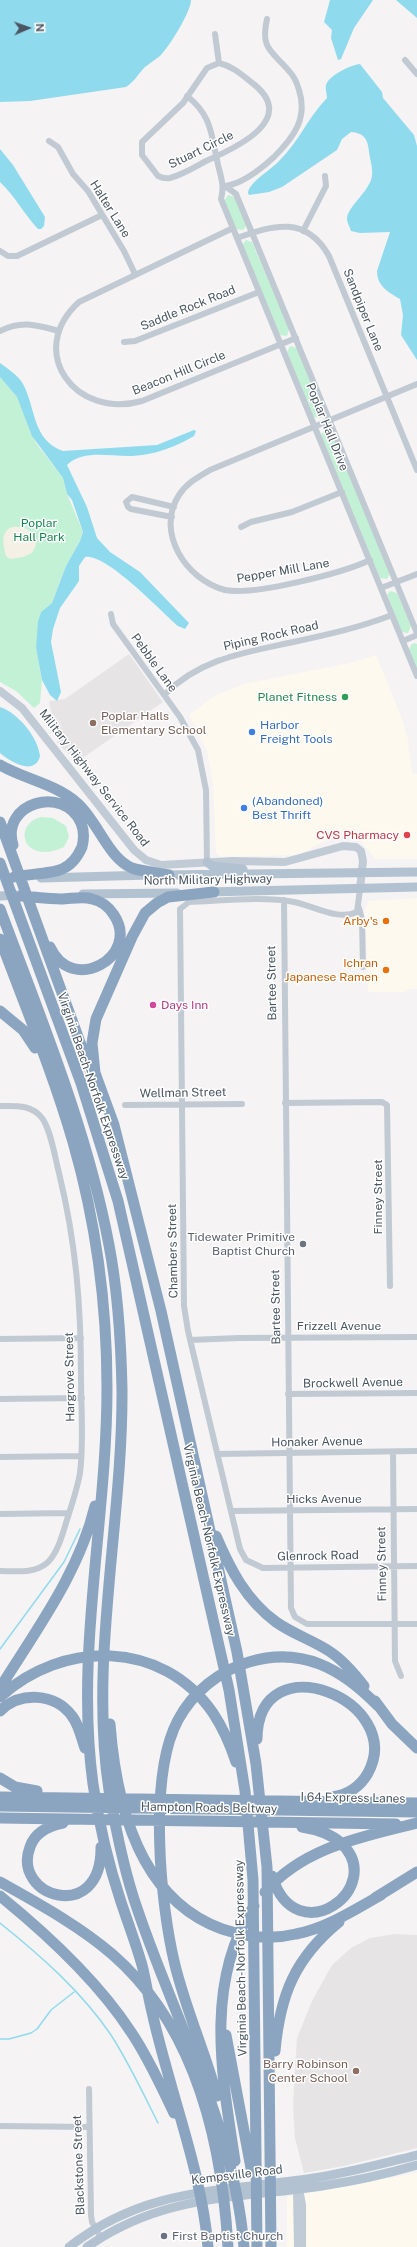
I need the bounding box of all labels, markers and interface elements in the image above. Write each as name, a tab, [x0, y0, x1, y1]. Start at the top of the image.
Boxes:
north arrow	[8, 8, 48, 48]
text: N	[34, 23, 46, 32]
street label: Stuart Circle	[166, 128, 236, 172]
street label: Halter Lane	[87, 178, 133, 240]
street label: Sandpiper Lane	[340, 267, 386, 353]
street label: Saddle Rock Road	[138, 282, 238, 334]
street label: Beacon Hill Circle	[130, 348, 228, 398]
street label: Poplar Hall Drive	[303, 381, 351, 473]
park label: Poplar Hall Park	[13, 516, 65, 544]
street label: Pepper Mill Lane	[236, 556, 330, 586]
street label: Piping Rock Road	[222, 618, 320, 654]
street label: Pebble Lane	[128, 631, 180, 695]
place label: Planet Fitness	[258, 690, 337, 704]
marker: Planet Fitness	[340, 692, 350, 702]
street label: Military Highway Service Road	[36, 706, 152, 850]
place label: Poplar Halls Elementary School	[101, 709, 206, 737]
marker: Poplar Halls Elementary School	[88, 718, 98, 728]
place label: Harbor Freight Tools	[260, 718, 333, 746]
marker: Harbor Freight Tools	[247, 727, 257, 737]
place label: (Abandoned) Best Thrift	[252, 794, 323, 822]
marker: (Abandoned) Best Thrift	[239, 803, 249, 813]
place label: CVS Pharmacy	[316, 828, 399, 842]
marker: CVS Pharmacy	[402, 830, 412, 840]
street label: North Military Highway	[143, 872, 273, 888]
place label: Arby's	[343, 914, 378, 928]
marker: Arby's	[381, 916, 391, 926]
street label: Bartee Street	[264, 945, 280, 1021]
place label: Ichran Japanese Ramen	[285, 956, 378, 984]
marker: Ichran Japanese Ramen	[381, 965, 391, 975]
street label: Virginia Beach-Norfolk Expressway	[54, 991, 132, 1181]
place label: Days Inn	[161, 998, 208, 1012]
marker: Days Inn	[148, 1000, 158, 1010]
street label: Wellman Street	[140, 1085, 226, 1101]
street label: Finney Street	[371, 1159, 385, 1235]
street label: Chambers Street	[165, 1203, 181, 1299]
place label: Tidewater Primitive Baptist Church	[187, 1230, 295, 1258]
marker: Tidewater Primitive Baptist Church	[298, 1239, 308, 1249]
street label: Bartee Street	[268, 1269, 284, 1345]
street label: Frizzell Avenue	[297, 1319, 381, 1333]
street label: Hargrove Street	[62, 1332, 78, 1422]
street label: Brockwell Avenue	[303, 1375, 403, 1391]
street label: Honaker Avenue	[271, 1434, 363, 1450]
street label: Virginia Beach-Norfolk Expressway	[180, 1442, 238, 1638]
street label: Hicks Avenue	[286, 1492, 362, 1506]
street label: Finney Street	[374, 1526, 390, 1602]
street label: Glenrock Road	[277, 1548, 359, 1564]
street label: I 64 Express Lanes	[300, 1790, 406, 1806]
street label: Hampton Roads Beltway	[141, 1800, 277, 1816]
street label: Virginia Beach-Norfolk Expressway	[232, 1859, 250, 2057]
place label: Barry Robinson Center School	[263, 2057, 348, 2085]
marker: Barry Robinson Center School	[351, 2066, 361, 2076]
street label: Blackstone Street	[70, 2115, 88, 2215]
street label: Kempsville Road	[190, 2162, 284, 2188]
place label: First Baptist Church	[172, 2229, 283, 2243]
marker: First Baptist Church	[159, 2231, 169, 2241]

